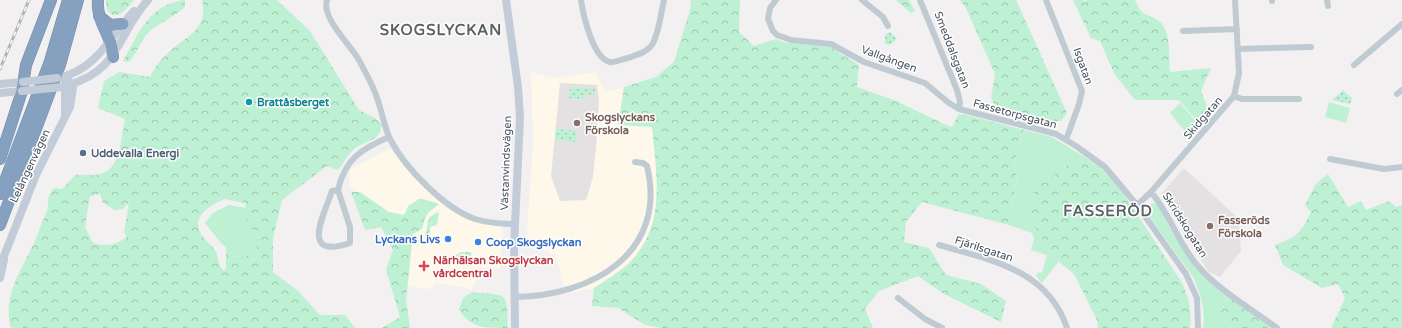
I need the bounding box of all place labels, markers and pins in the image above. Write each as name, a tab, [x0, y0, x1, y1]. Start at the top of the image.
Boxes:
place label: Brattåsberget	[257, 96, 330, 110]
marker: Brattåsberget	[244, 97, 254, 107]
place label: Skogslyckans Förskola	[585, 111, 656, 137]
marker: Skogslyckans Förskola	[572, 118, 582, 128]
place label: Uddevalla Energi	[91, 147, 180, 161]
marker: Uddevalla Energi	[78, 148, 88, 158]
place label: Fasseröds Förskola	[1218, 214, 1270, 240]
marker: Fasseröds Förskola	[1205, 221, 1215, 231]
place label: Lyckans Livs	[375, 233, 441, 247]
marker: Lyckans Livs	[443, 234, 453, 244]
place label: Coop Skogslyckan	[486, 236, 582, 250]
marker: Coop Skogslyckan	[473, 237, 483, 247]
place label: Närhälsan Skogslyckan vårdcentral	[433, 254, 554, 280]
marker: Närhälsan Skogslyckan vårdcentral	[418, 260, 430, 272]

